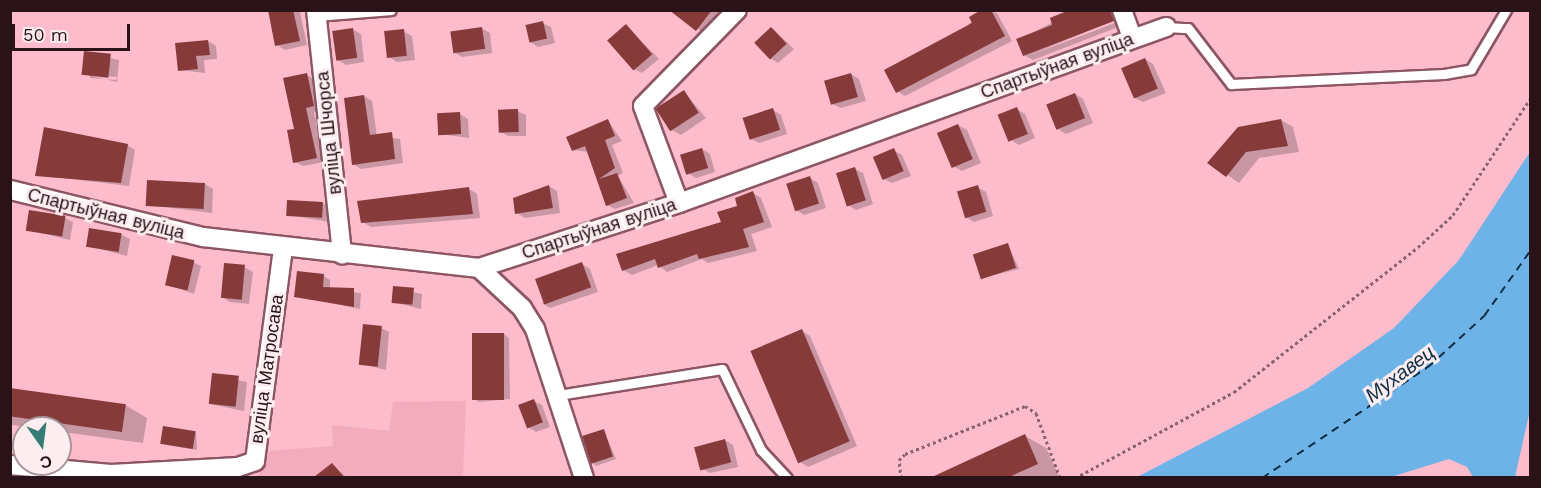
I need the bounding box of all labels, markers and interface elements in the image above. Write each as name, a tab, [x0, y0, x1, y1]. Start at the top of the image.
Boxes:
scale bar	[15, 12, 134, 50]
text: 50 m	[23, 24, 68, 45]
street label: Спартыўная вуліца	[978, 28, 1136, 104]
street label: вуліца Шчорса	[312, 70, 346, 196]
street label: Спартыўная вуліца	[25, 184, 187, 244]
street label: Спартыўная вуліца	[519, 194, 679, 264]
street label: вуліца Матросава	[246, 293, 288, 445]
water label: Мухавец	[1361, 340, 1439, 408]
north arrow	[12, 416, 72, 476]
text: С	[38, 451, 54, 473]

